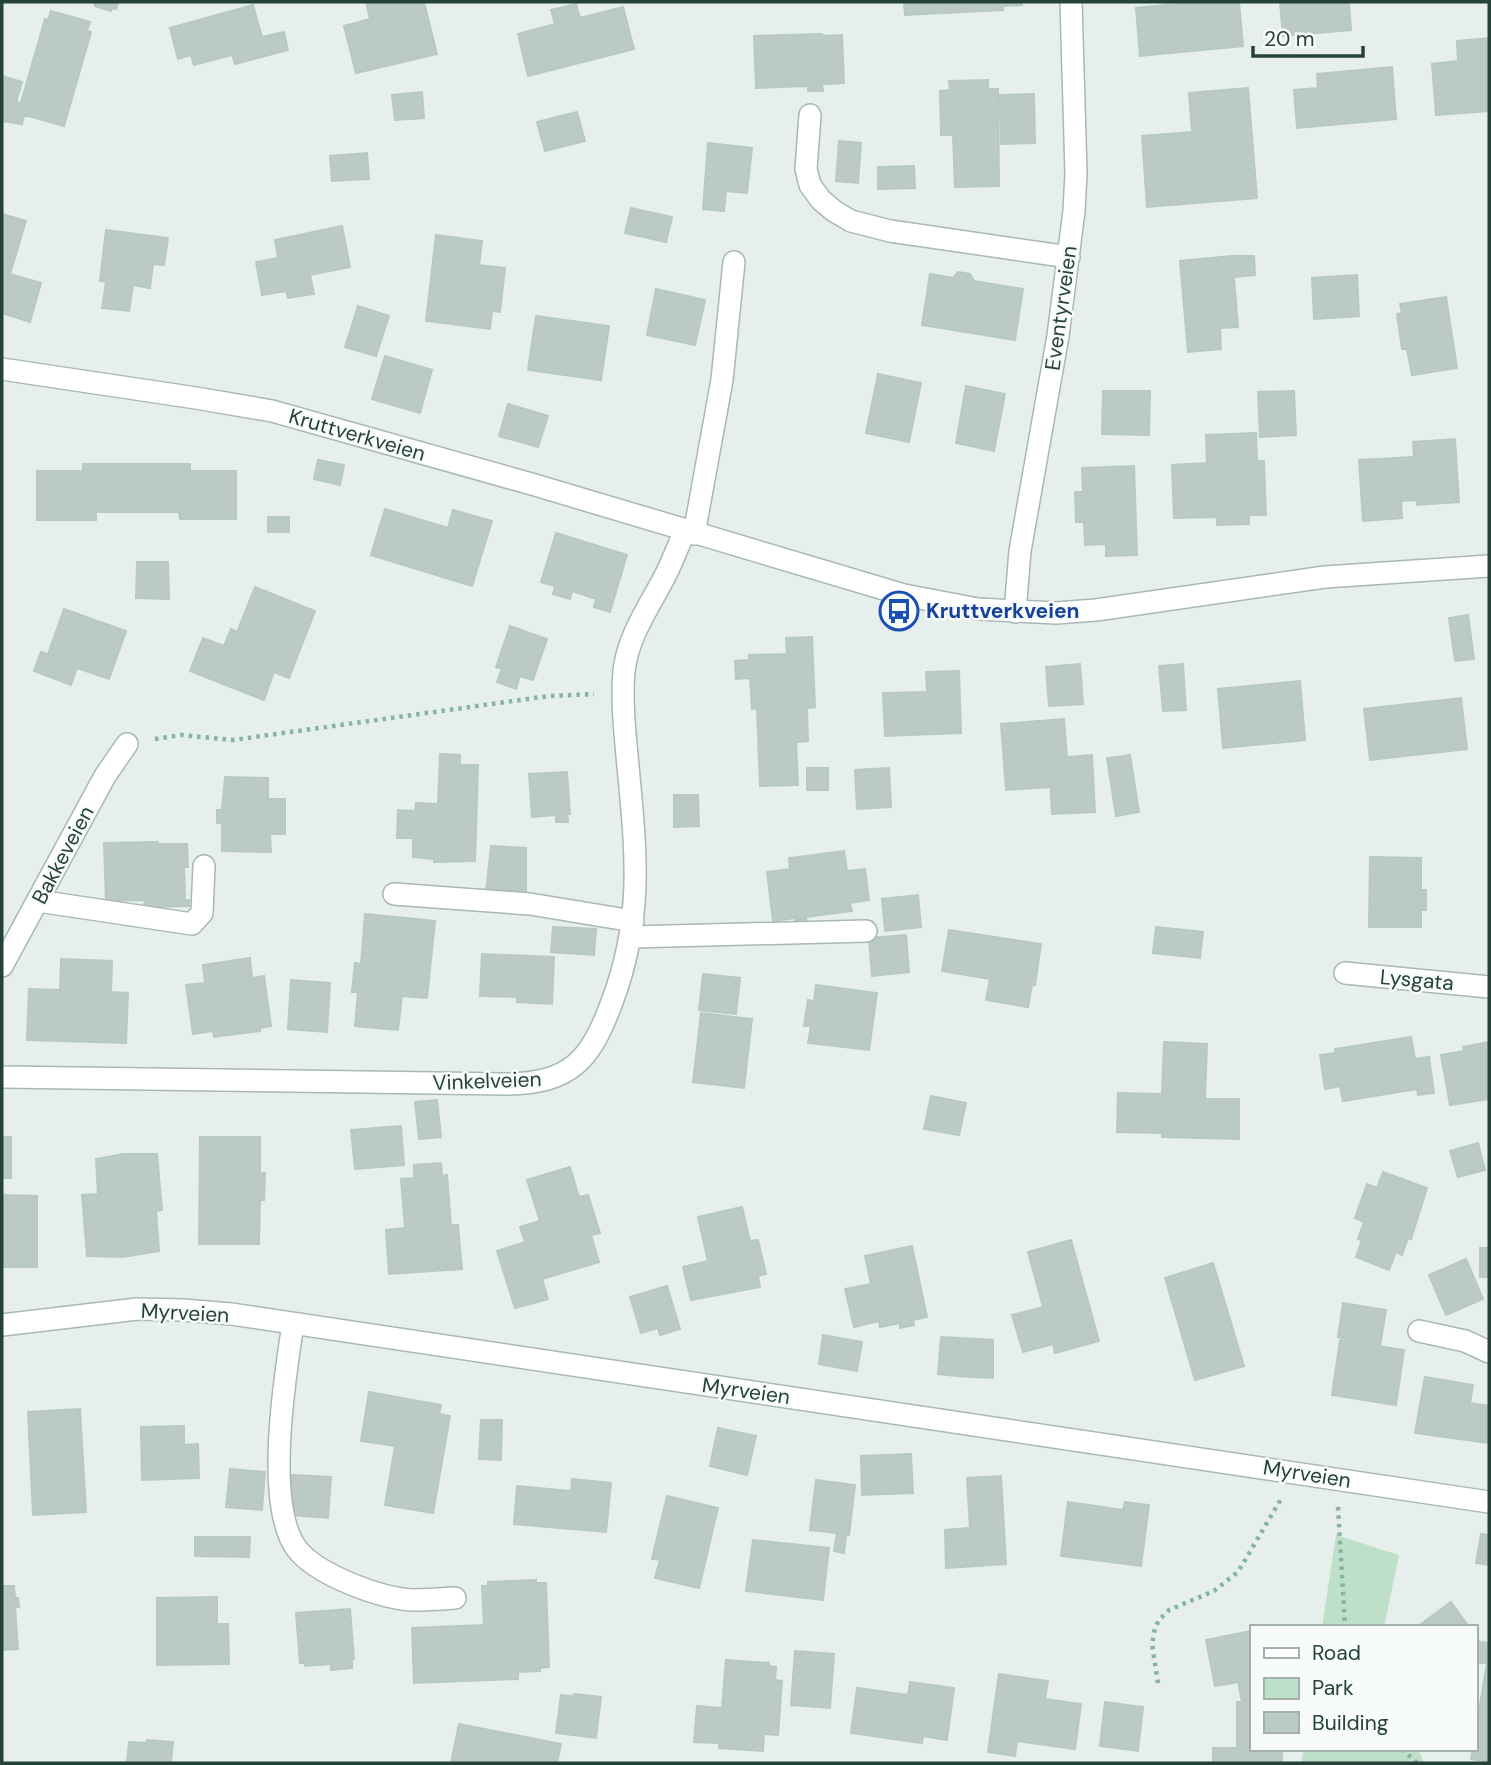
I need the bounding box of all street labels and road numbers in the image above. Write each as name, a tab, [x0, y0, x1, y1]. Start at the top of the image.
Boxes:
street label: Eventyrveien	[1038, 244, 1084, 372]
street label: Kruttverkveien	[285, 402, 429, 468]
street label: Bakkeveien	[25, 801, 101, 909]
street label: Lysgata	[1379, 963, 1455, 997]
street label: Vinkelveien	[432, 1065, 542, 1097]
street label: Myrveien	[140, 1297, 230, 1329]
street label: Myrveien	[700, 1371, 792, 1411]
street label: Myrveien	[1261, 1453, 1353, 1495]

